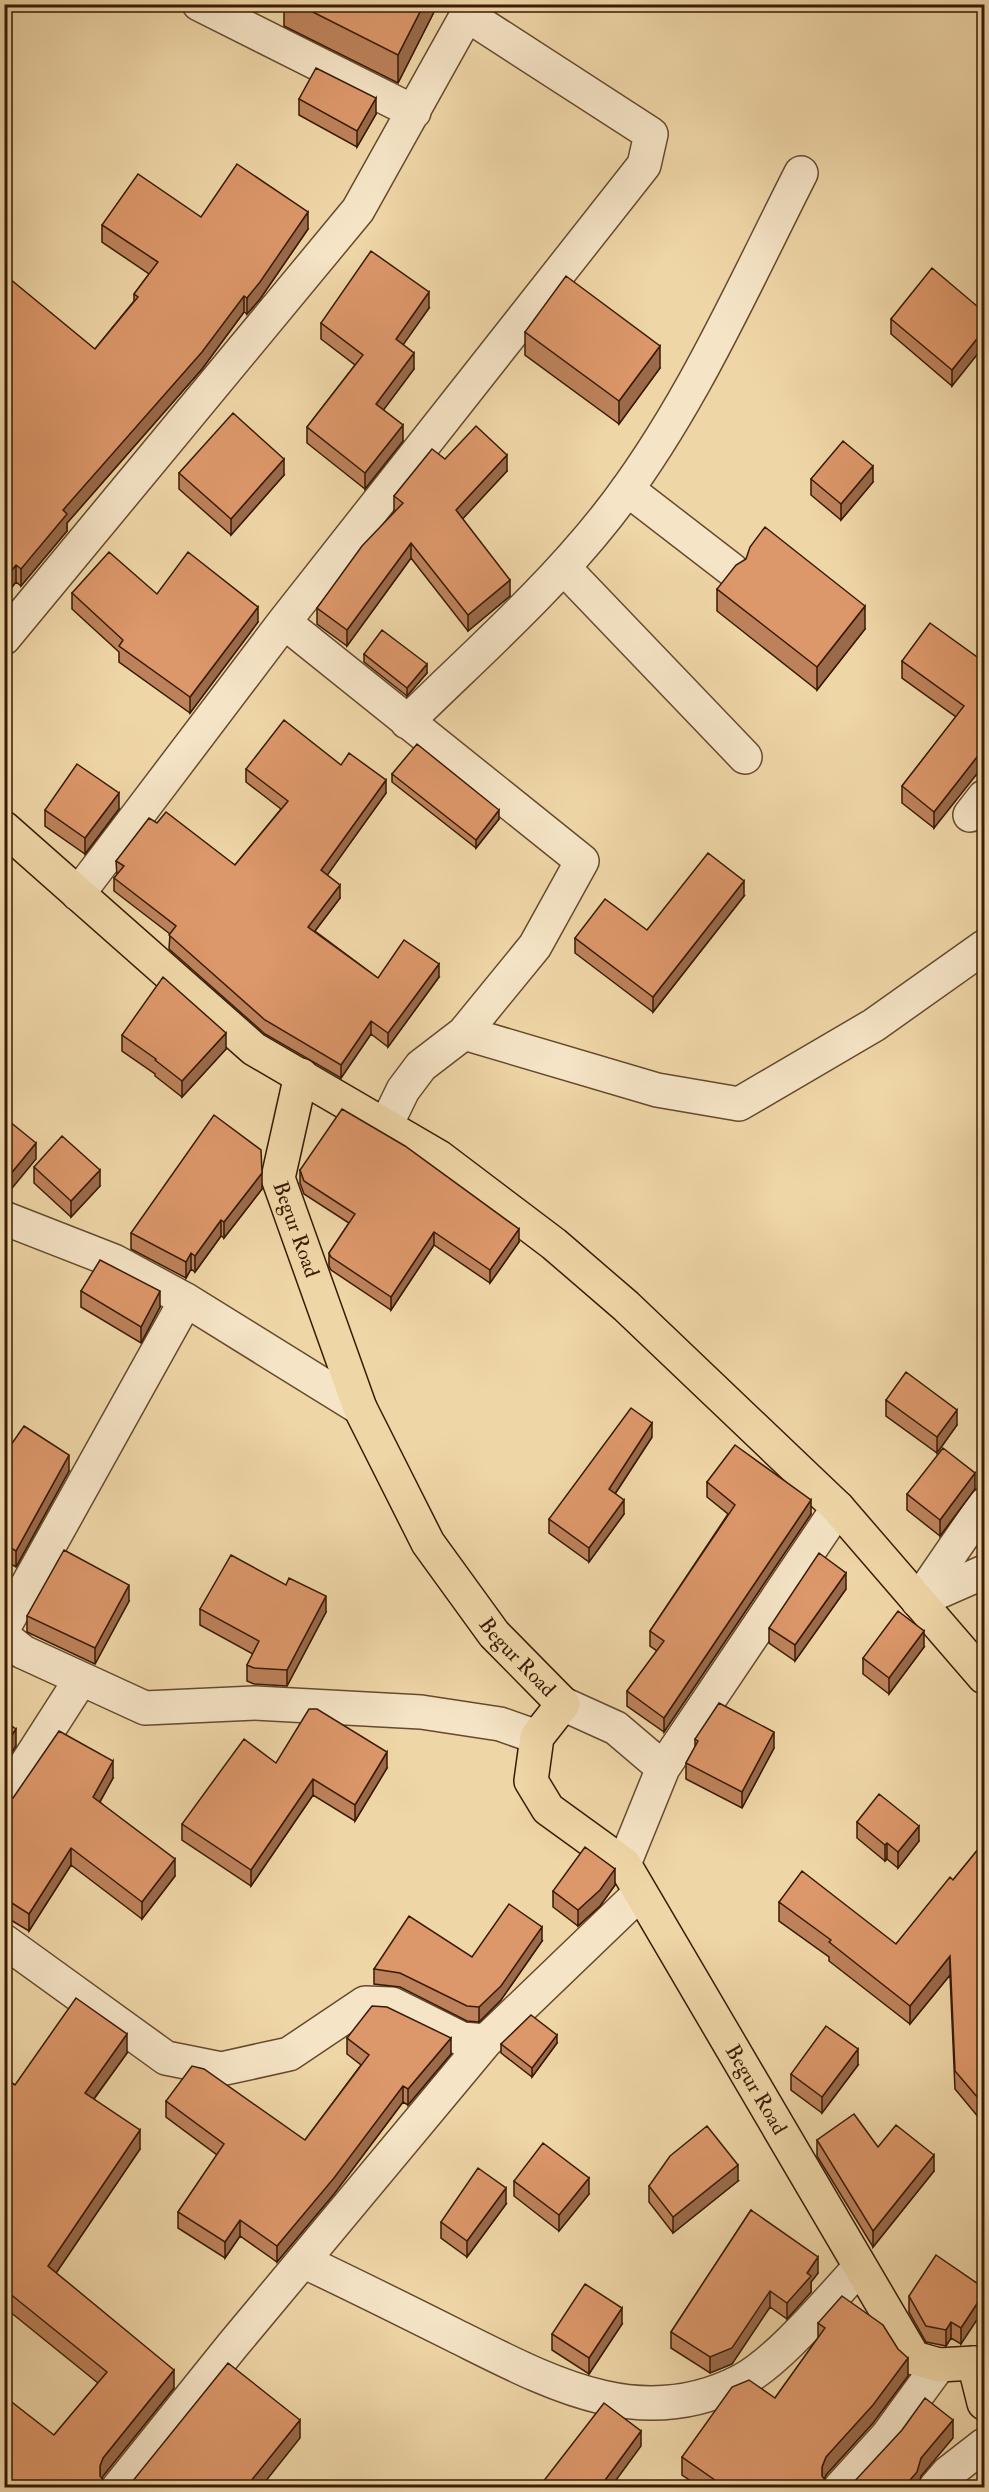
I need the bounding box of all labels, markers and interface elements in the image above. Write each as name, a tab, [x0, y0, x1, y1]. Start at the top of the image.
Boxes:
street label: Begur Road	[266, 1178, 326, 1282]
street label: Begur Road	[472, 1612, 562, 1703]
street label: Begur Road	[719, 2040, 793, 2140]

